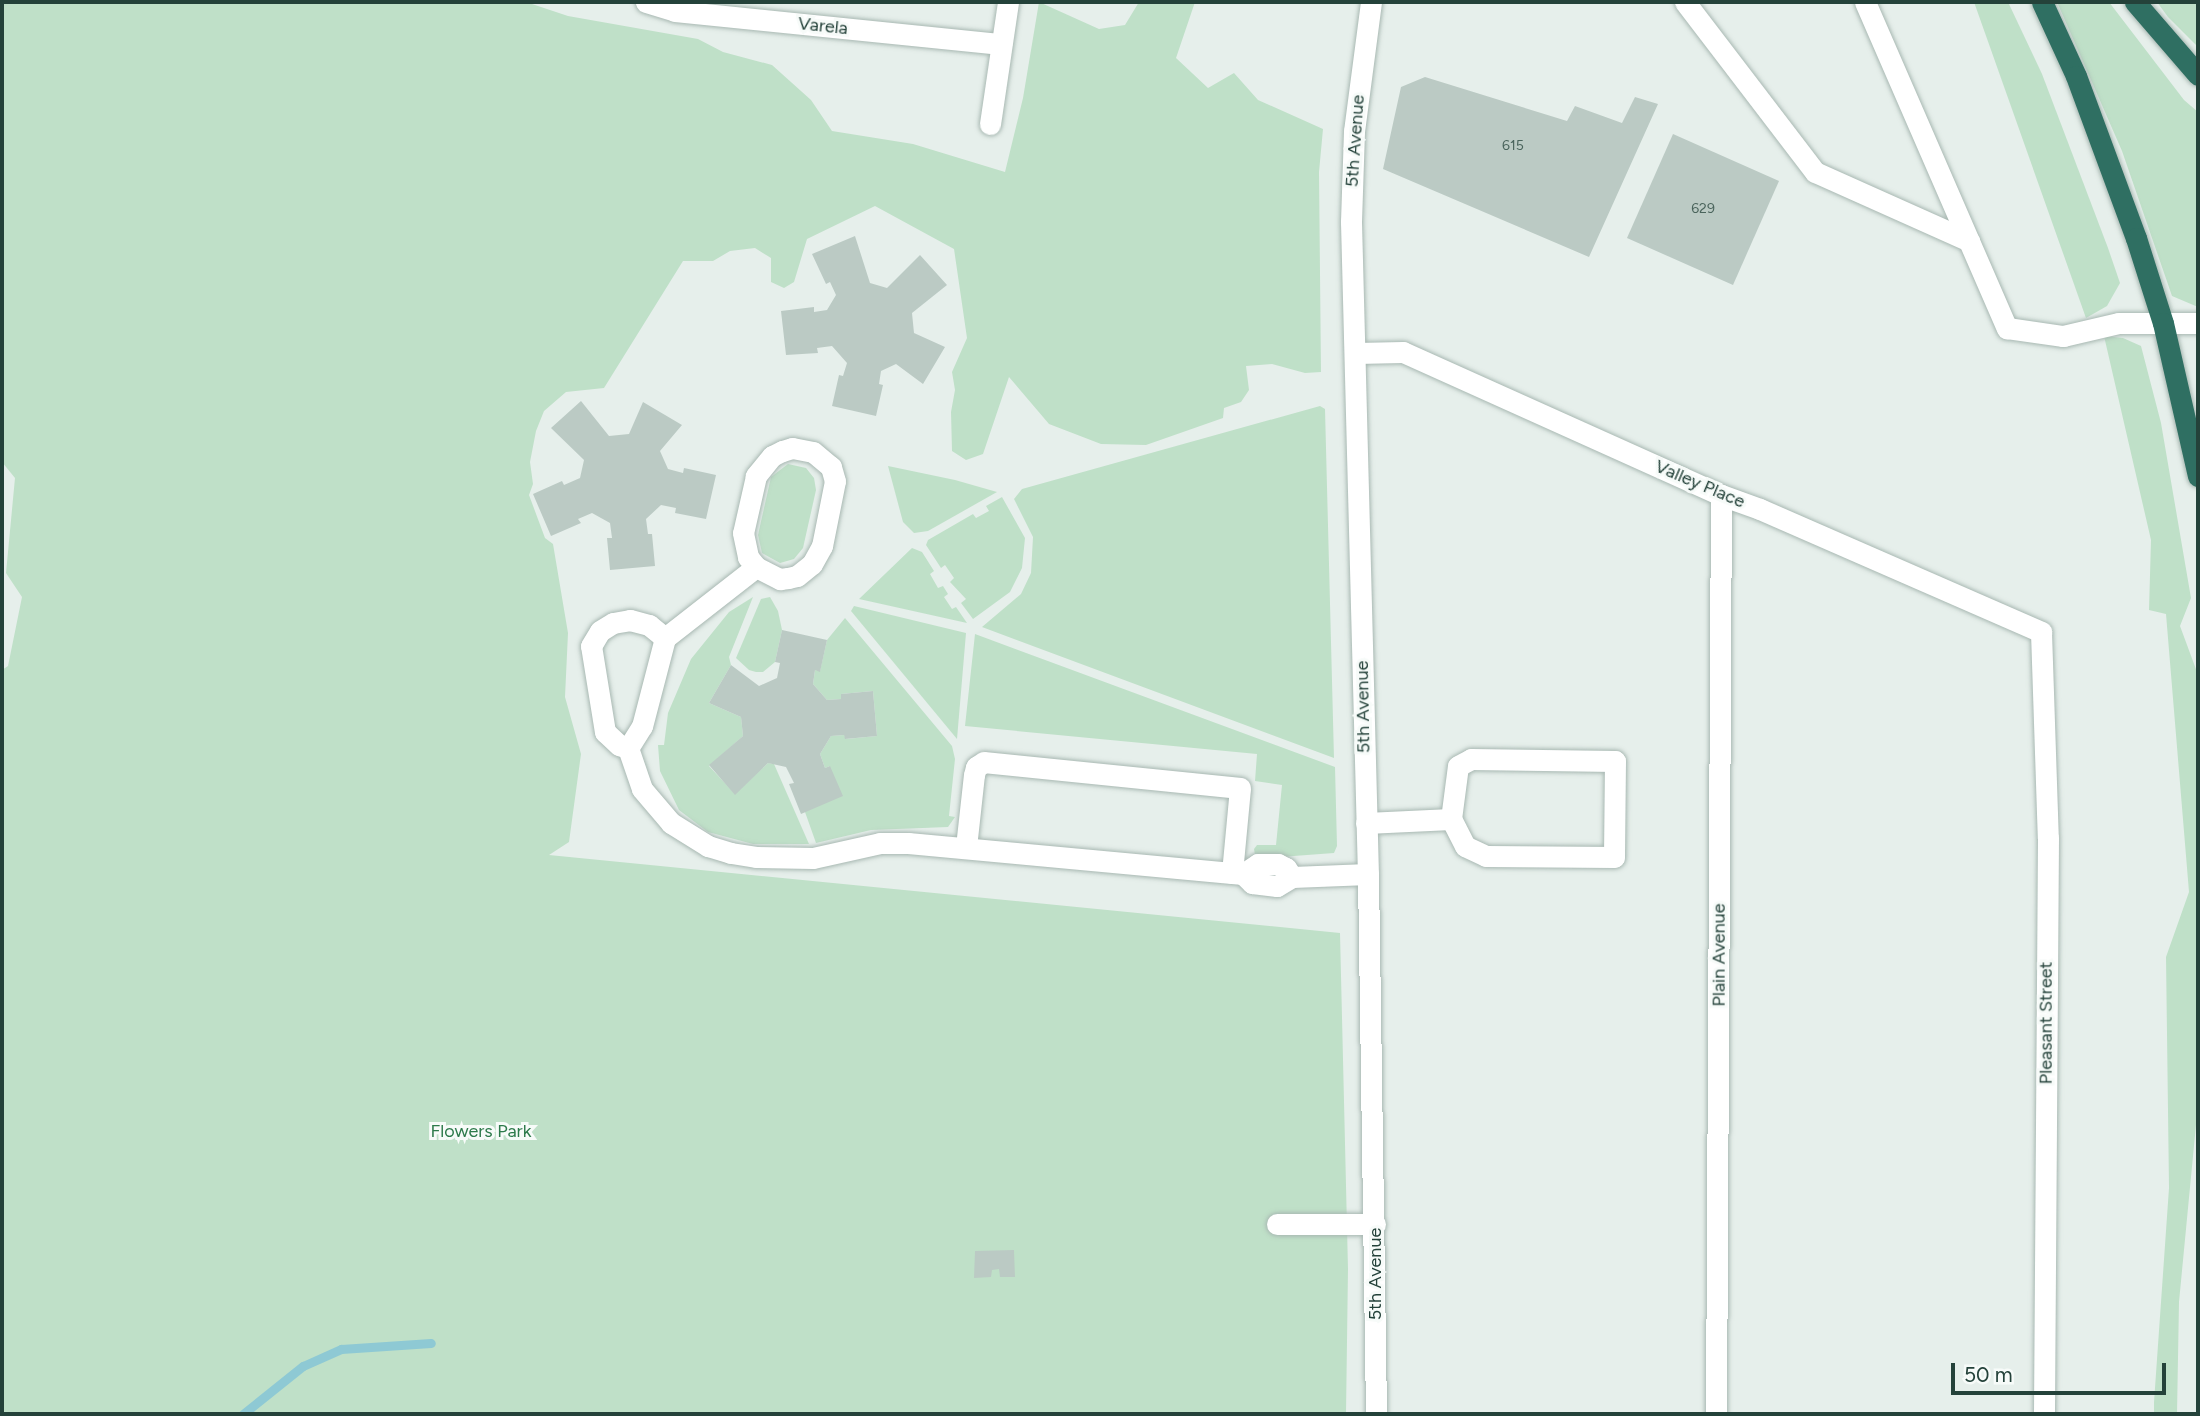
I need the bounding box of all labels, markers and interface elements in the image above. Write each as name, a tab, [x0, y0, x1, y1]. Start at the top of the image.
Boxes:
street label: Varela	[797, 13, 849, 39]
street label: 5th Avenue	[1341, 94, 1369, 188]
house number: 615	[1502, 138, 1524, 154]
house number: 629	[1691, 201, 1715, 217]
street label: Valley Place	[1652, 455, 1748, 513]
street label: 5th Avenue	[1351, 661, 1375, 753]
street label: Plain Avenue	[1708, 903, 1730, 1007]
street label: Pleasant Street	[2035, 962, 2057, 1084]
park label: Flowers Park	[431, 1120, 531, 1142]
street label: 5th Avenue	[1364, 1228, 1386, 1320]
scale bar	[1955, 1350, 2170, 1394]
text: 50 m	[1964, 1362, 2013, 1387]

